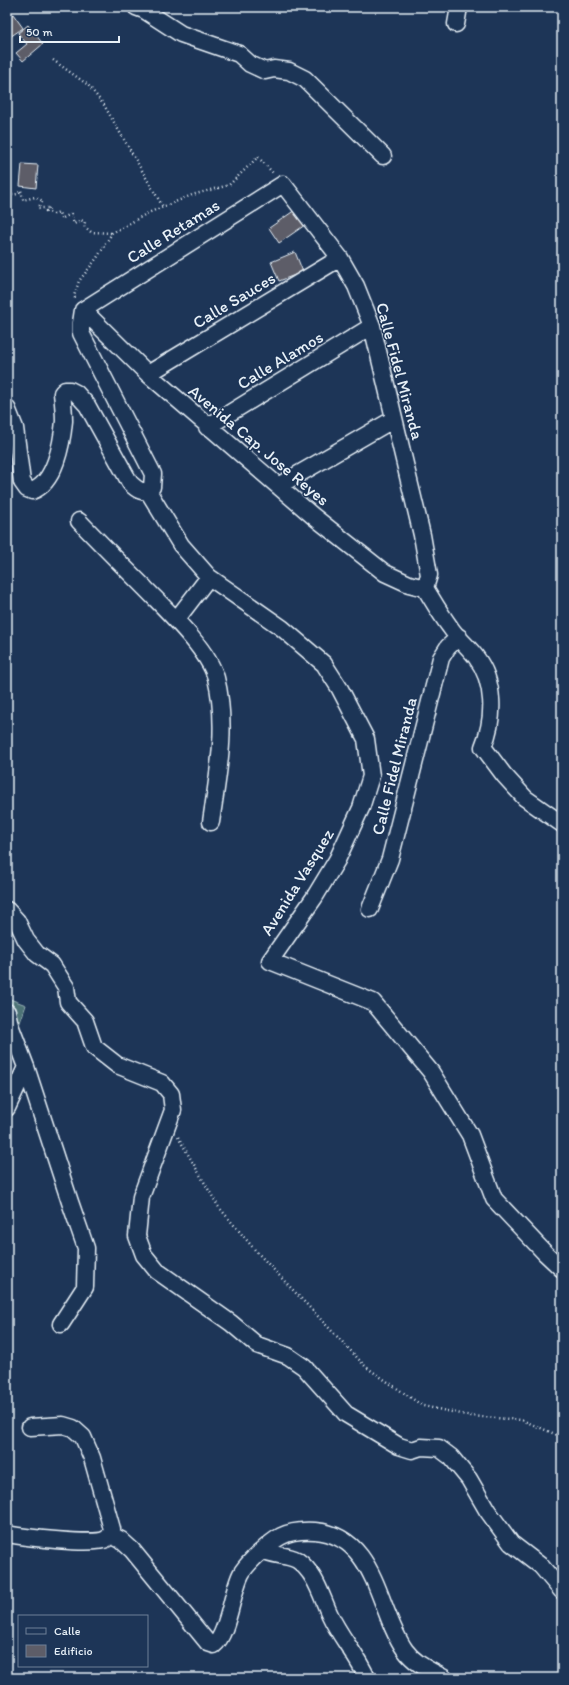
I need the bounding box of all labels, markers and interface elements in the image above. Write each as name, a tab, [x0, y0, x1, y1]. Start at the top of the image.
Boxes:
scale bar	[20, 18, 119, 44]
text: 50 m	[26, 25, 52, 39]
street label: Calle Retamas	[123, 195, 223, 267]
street label: Calle Sauces	[189, 268, 279, 332]
street label: Calle Fidel Miranda	[372, 300, 428, 442]
street label: Calle Alamos	[234, 327, 326, 393]
street label: Avenida Cap. Jose Reyes	[185, 380, 333, 510]
street label: Calle Fidel Miranda	[367, 695, 421, 837]
street label: Avenida Vasquez	[256, 825, 338, 939]
legend	[18, 1615, 148, 1667]
text: Calle	[54, 1624, 81, 1638]
text: Edificio	[54, 1644, 93, 1658]

